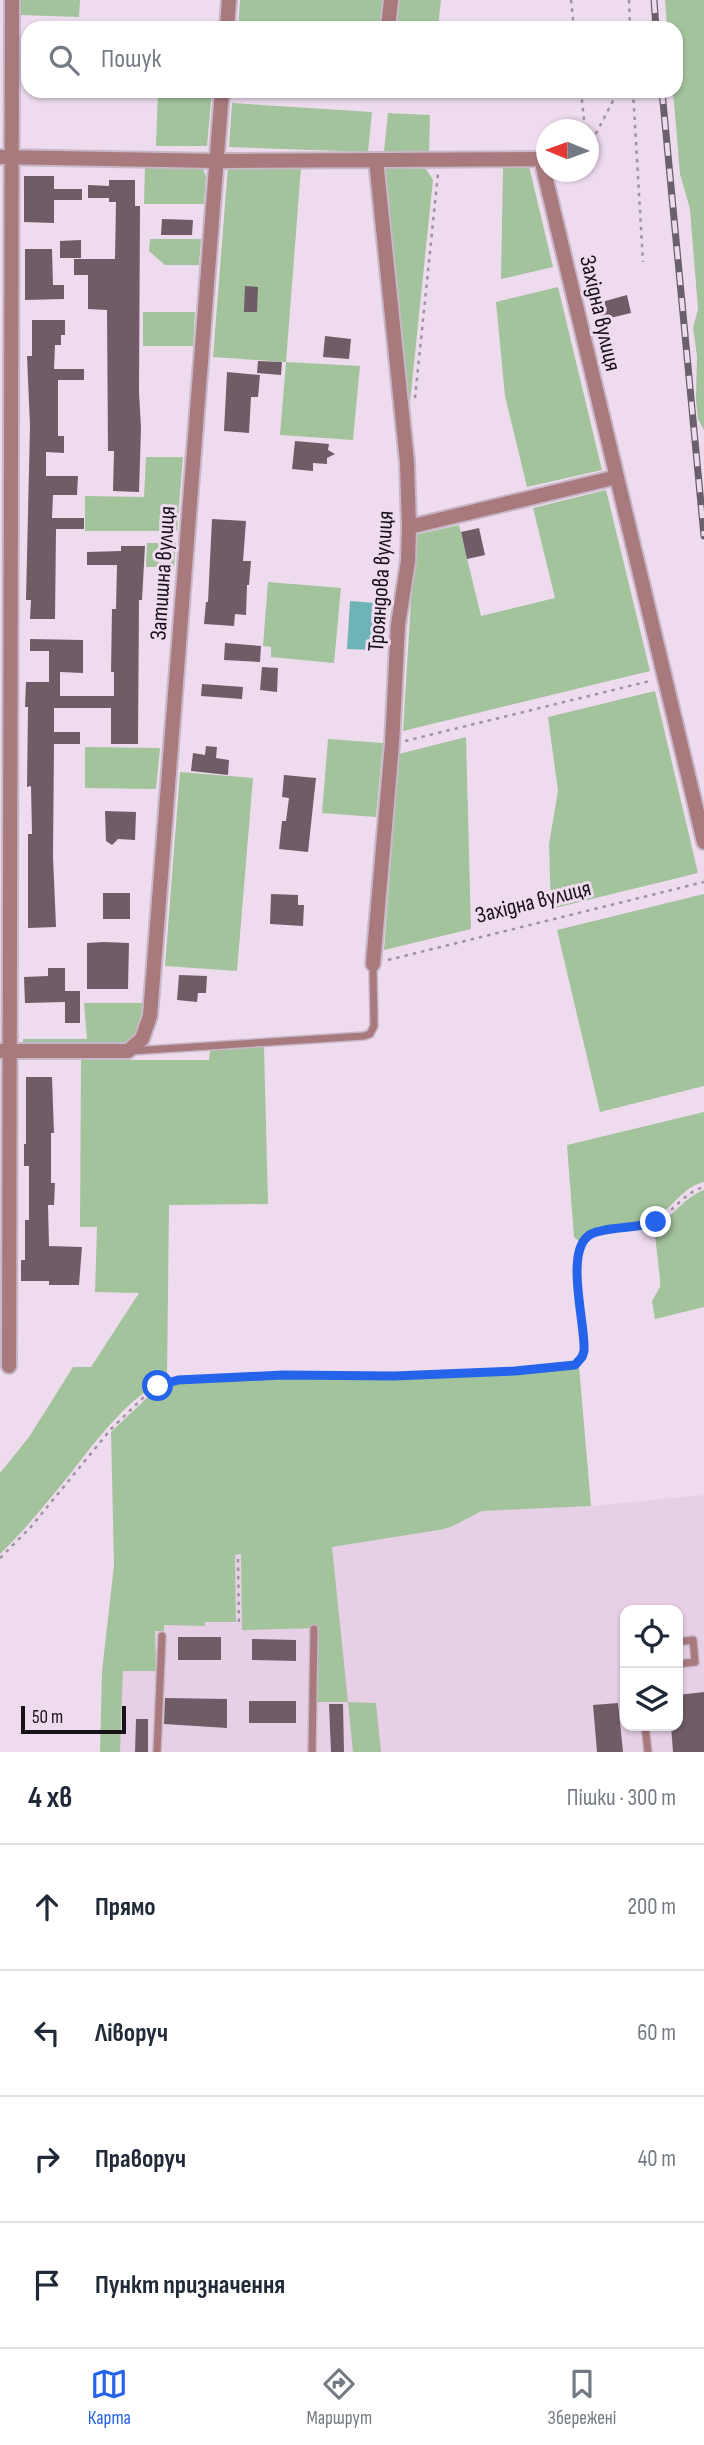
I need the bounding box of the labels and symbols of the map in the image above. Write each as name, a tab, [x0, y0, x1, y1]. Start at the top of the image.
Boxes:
north arrow	[536, 119, 599, 182]
street label: Західна вулиця	[573, 253, 627, 374]
street label: Затишна вулиця	[144, 505, 182, 641]
street label: Трояндова вулиця	[362, 510, 400, 652]
street label: Західна вулиця	[473, 874, 594, 930]
route end	[640, 1206, 671, 1237]
route start	[142, 1370, 173, 1401]
scale bar	[21, 1703, 126, 1735]

